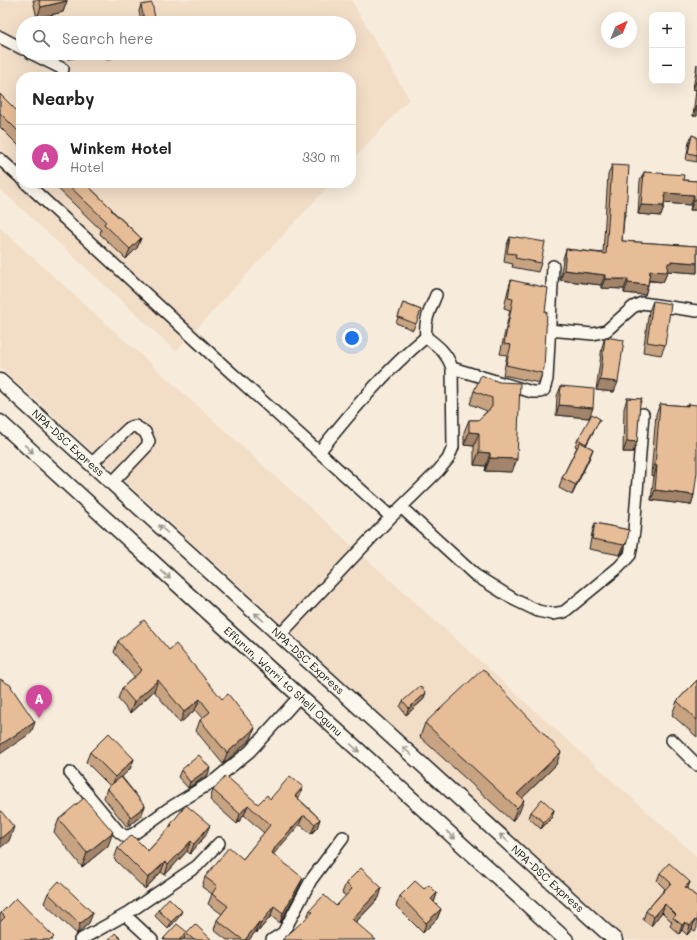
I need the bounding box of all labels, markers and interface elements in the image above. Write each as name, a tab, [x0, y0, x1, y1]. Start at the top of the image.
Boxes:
north arrow	[601, 12, 637, 48]
map controls	[649, 12, 685, 84]
button: +	[649, 12, 685, 48]
search box	[16, 16, 356, 60]
icon: search	[30, 27, 52, 49]
text: Search here	[62, 28, 153, 48]
button: −	[649, 48, 685, 84]
text: Nearby	[32, 87, 94, 109]
text: Winkem Hotel	[70, 138, 172, 158]
text: A	[40, 148, 50, 165]
text: 330 m	[302, 148, 340, 165]
text: Hotel	[70, 158, 104, 175]
your location	[342, 328, 362, 348]
street label: NPA-DSC Express	[29, 406, 108, 479]
one-way arrow	[24, 444, 34, 454]
one-way arrow	[158, 524, 168, 534]
one-way arrow	[161, 570, 171, 579]
one-way arrow	[254, 612, 265, 621]
street label: Effurun, Warri to Shell Ogunu	[221, 623, 346, 739]
street label: NPA-DSC Express	[269, 624, 348, 697]
pin: A	[26, 685, 52, 718]
one-way arrow	[349, 743, 360, 752]
one-way arrow	[403, 747, 413, 756]
one-way arrow	[445, 830, 455, 839]
one-way arrow	[498, 834, 509, 843]
street label: NPA-DSC Express	[508, 841, 587, 915]

